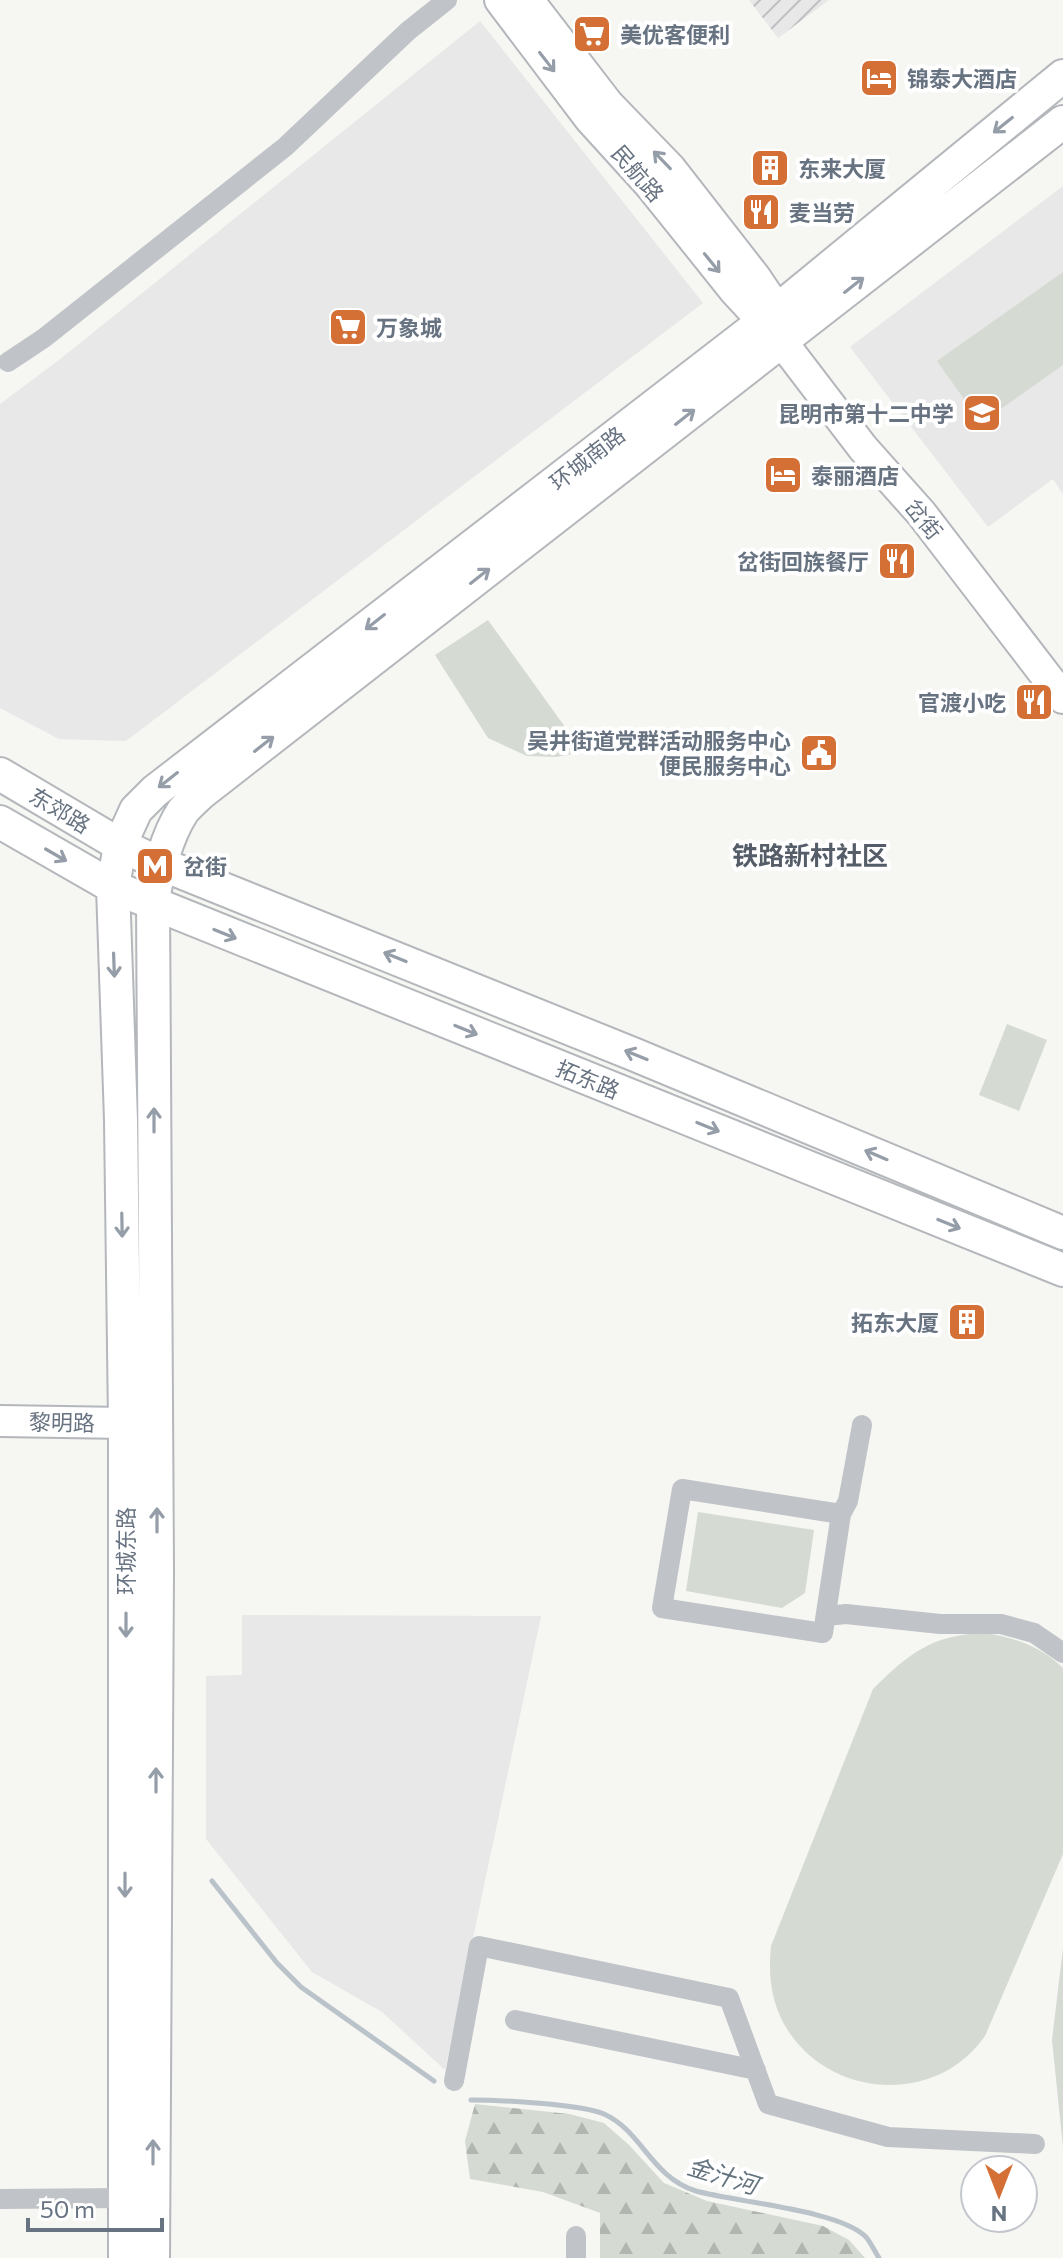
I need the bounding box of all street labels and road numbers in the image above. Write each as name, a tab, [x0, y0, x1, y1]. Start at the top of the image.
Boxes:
street label: 民航路	[606, 139, 670, 207]
street label: 环城南路	[544, 420, 630, 496]
street label: 岔街	[900, 493, 948, 545]
street label: 东郊路	[25, 781, 95, 839]
street label: 拓东路	[552, 1054, 624, 1104]
street label: 黎明路	[29, 1408, 95, 1436]
street label: 环城东路	[112, 1507, 139, 1595]

